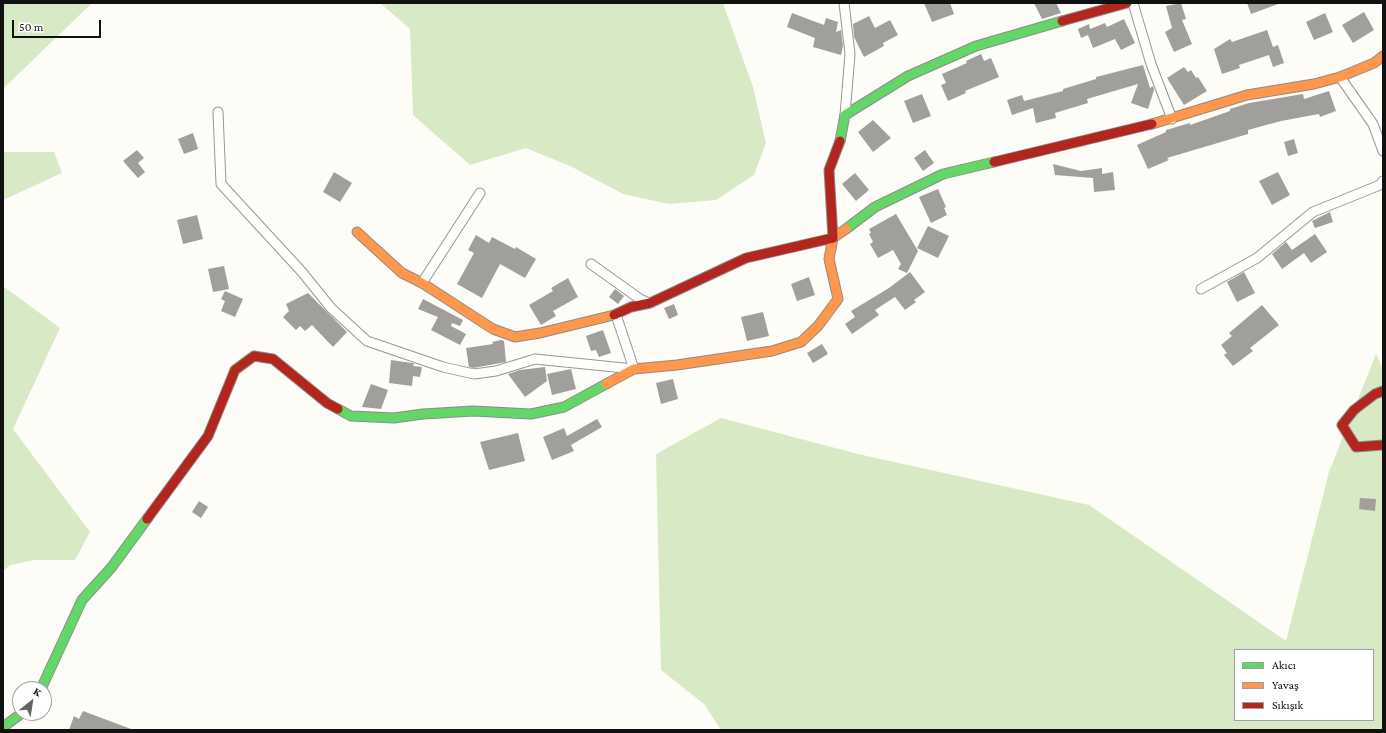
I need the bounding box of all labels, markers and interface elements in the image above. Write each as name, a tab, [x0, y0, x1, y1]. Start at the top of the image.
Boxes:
scale bar	[14, 12, 103, 38]
text: 50 m	[19, 20, 43, 34]
legend	[1234, 649, 1374, 721]
text: Akıcı	[1272, 658, 1296, 672]
text: Yavaş	[1272, 678, 1299, 692]
north arrow	[12, 681, 52, 721]
text: K	[31, 685, 44, 698]
text: Sıkışık	[1272, 698, 1303, 712]

